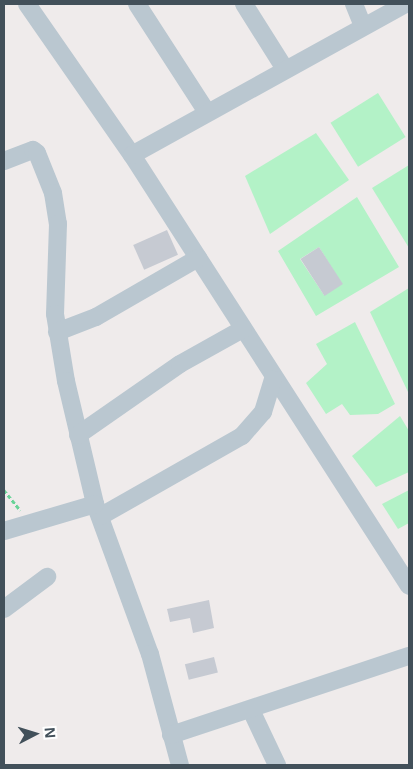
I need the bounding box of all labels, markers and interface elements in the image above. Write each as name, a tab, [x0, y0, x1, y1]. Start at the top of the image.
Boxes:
north arrow	[10, 709, 60, 759]
text: N	[40, 726, 60, 739]

